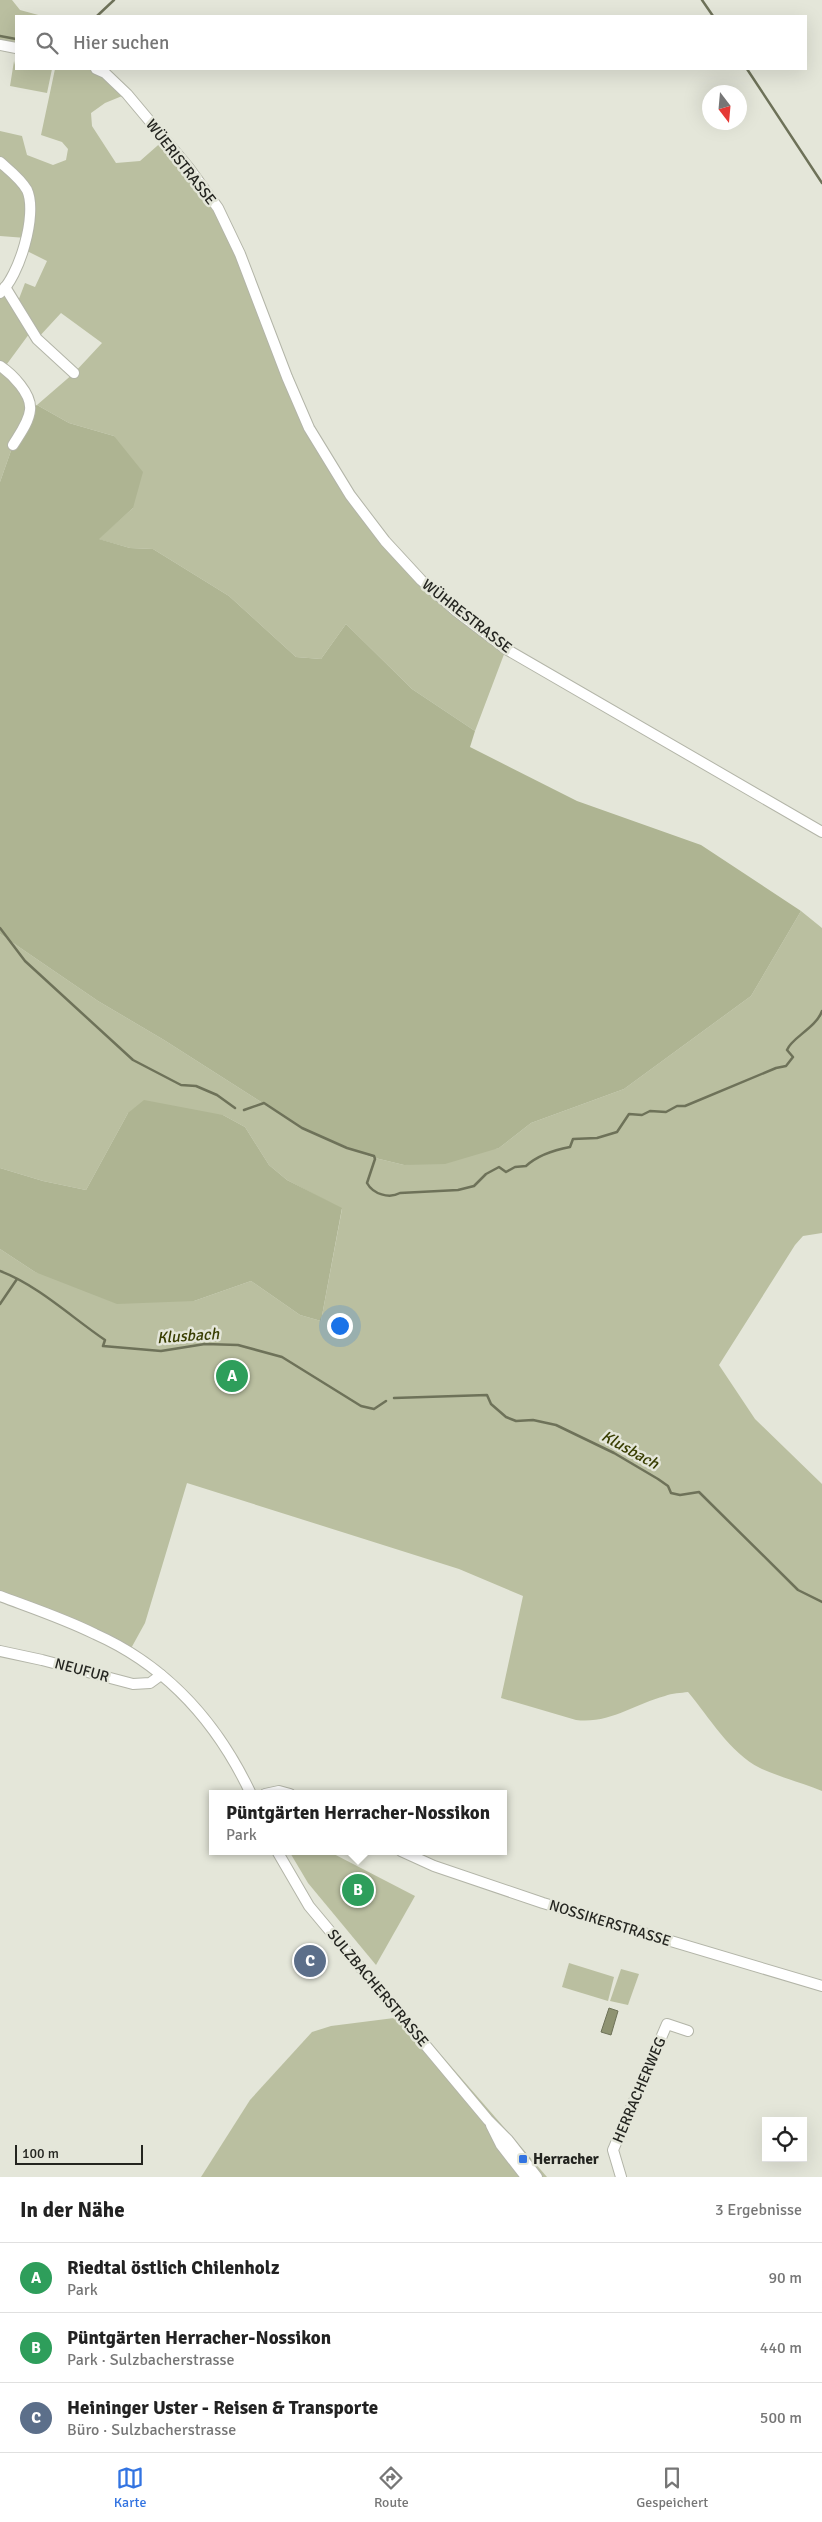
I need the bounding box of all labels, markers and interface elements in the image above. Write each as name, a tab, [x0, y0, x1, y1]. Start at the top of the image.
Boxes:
search box	[15, 15, 807, 70]
icon: search	[33, 29, 61, 57]
text: Hier suchen	[73, 31, 169, 55]
north arrow	[702, 85, 747, 130]
street label: WÜERISTRASSE	[142, 116, 220, 208]
street label: WÜHRESTRASSE	[418, 575, 516, 657]
your location	[327, 1313, 353, 1339]
water label: Klusbach	[156, 1324, 221, 1348]
pin: A	[216, 1357, 248, 1395]
water label: Klusbach	[598, 1426, 663, 1475]
street label: NEUFUR	[53, 1654, 111, 1686]
popup	[209, 1790, 507, 1855]
text: Püntgärten Herracher-Nossikon	[226, 1801, 490, 1825]
text: Park	[226, 1825, 257, 1845]
pin: B	[342, 1871, 374, 1909]
street label: NOSSIKERSTRASSE	[547, 1896, 673, 1950]
street label: SULZBACHERSTRASSE	[324, 1926, 432, 2050]
pin: C	[294, 1942, 326, 1980]
street label: HERRACHERWEG	[609, 2035, 669, 2145]
map controls	[762, 2117, 807, 2162]
button: locate	[762, 2117, 807, 2162]
scale bar	[15, 2142, 142, 2165]
text: 100 m	[22, 2145, 59, 2162]
place label: Herracher	[533, 2150, 599, 2168]
marker: Herracher	[517, 2153, 529, 2165]
text: In der Nähe	[20, 2197, 125, 2223]
text: 3 Ergebnisse	[715, 2200, 802, 2220]
text: Riedtal östlich Chilenholz	[67, 2256, 279, 2280]
text: A	[31, 2268, 41, 2288]
text: 90 m	[768, 2268, 802, 2288]
text: Park	[67, 2280, 98, 2300]
text: Püntgärten Herracher-Nossikon	[67, 2326, 331, 2350]
text: B	[31, 2338, 41, 2358]
text: 440 m	[760, 2338, 802, 2358]
text: Park · Sulzbacherstrasse	[67, 2350, 235, 2370]
text: Heininger Uster - Reisen & Transporte	[67, 2396, 378, 2420]
text: C	[31, 2408, 41, 2428]
text: 500 m	[760, 2408, 802, 2428]
text: Büro · Sulzbacherstrasse	[67, 2420, 236, 2440]
tab: Karte	[114, 2464, 146, 2511]
tab: Route	[374, 2464, 409, 2511]
tab: Gespeichert	[636, 2464, 708, 2511]

